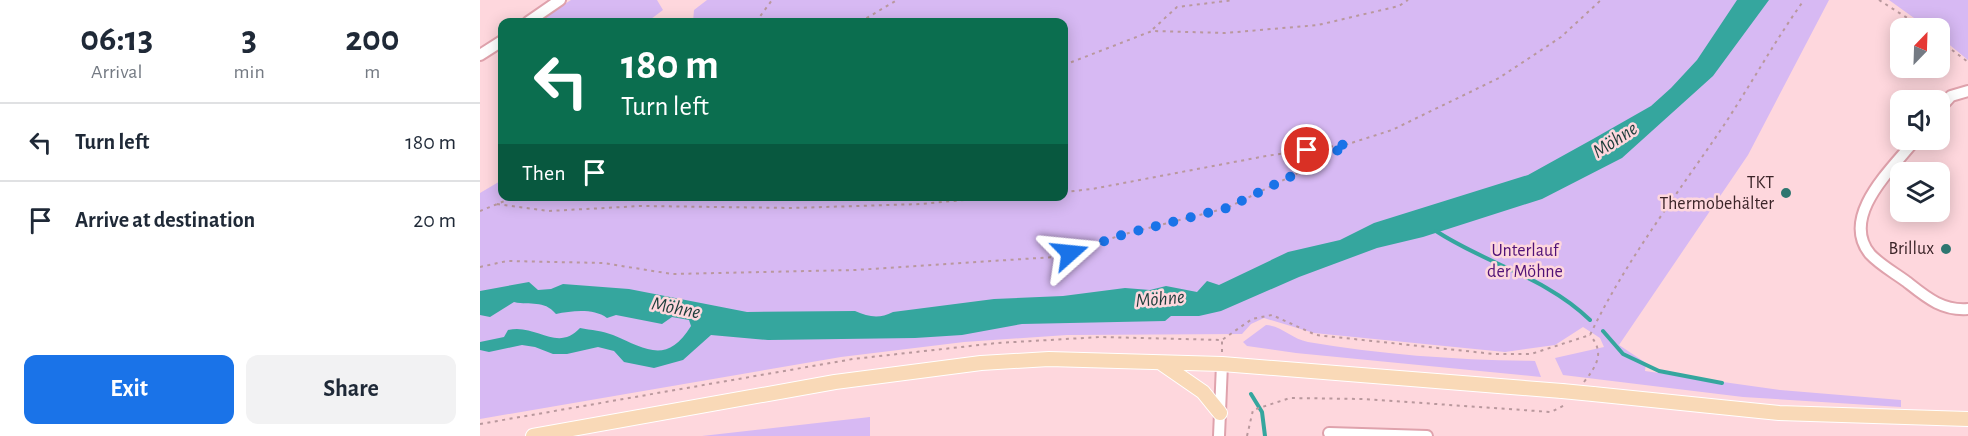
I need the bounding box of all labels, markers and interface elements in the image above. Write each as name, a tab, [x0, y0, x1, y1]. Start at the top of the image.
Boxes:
north arrow	[1890, 18, 1950, 78]
map controls	[1890, 18, 1950, 222]
text: 06:13	[80, 21, 153, 57]
text: 3	[241, 21, 257, 57]
text: 200	[345, 21, 400, 57]
icon: left	[522, 42, 600, 120]
text: 180 m	[621, 44, 719, 86]
text: Arrival	[91, 62, 143, 82]
text: min	[234, 62, 265, 82]
text: m	[364, 62, 380, 82]
button: sound	[1890, 90, 1950, 150]
text: Turn left	[621, 93, 709, 120]
water label: Möhne	[1589, 118, 1641, 162]
pin	[1281, 124, 1332, 175]
icon: left	[24, 126, 57, 159]
text: Turn left	[75, 131, 149, 153]
text: 180 m	[405, 131, 456, 153]
icon: arrive	[1290, 133, 1323, 166]
icon: arrive	[578, 156, 611, 189]
text: Then	[522, 162, 566, 184]
button: layers	[1890, 162, 1950, 222]
place label: TKT Thermobehälter	[1659, 174, 1774, 213]
marker: TKT Thermobehälter	[1779, 186, 1793, 200]
icon: arrive	[24, 204, 57, 237]
text: Arrive at destination	[75, 209, 255, 231]
text: 20 m	[413, 209, 456, 231]
position arrow	[1038, 221, 1102, 285]
place label: Brillux	[1888, 240, 1934, 258]
park label: Unterlauf der Möhne	[1487, 242, 1563, 281]
marker: Brillux	[1939, 242, 1953, 256]
water label: Möhne	[1135, 287, 1186, 311]
water label: Möhne	[650, 293, 702, 323]
button: Exit	[24, 355, 234, 424]
button: Share	[246, 355, 456, 424]

